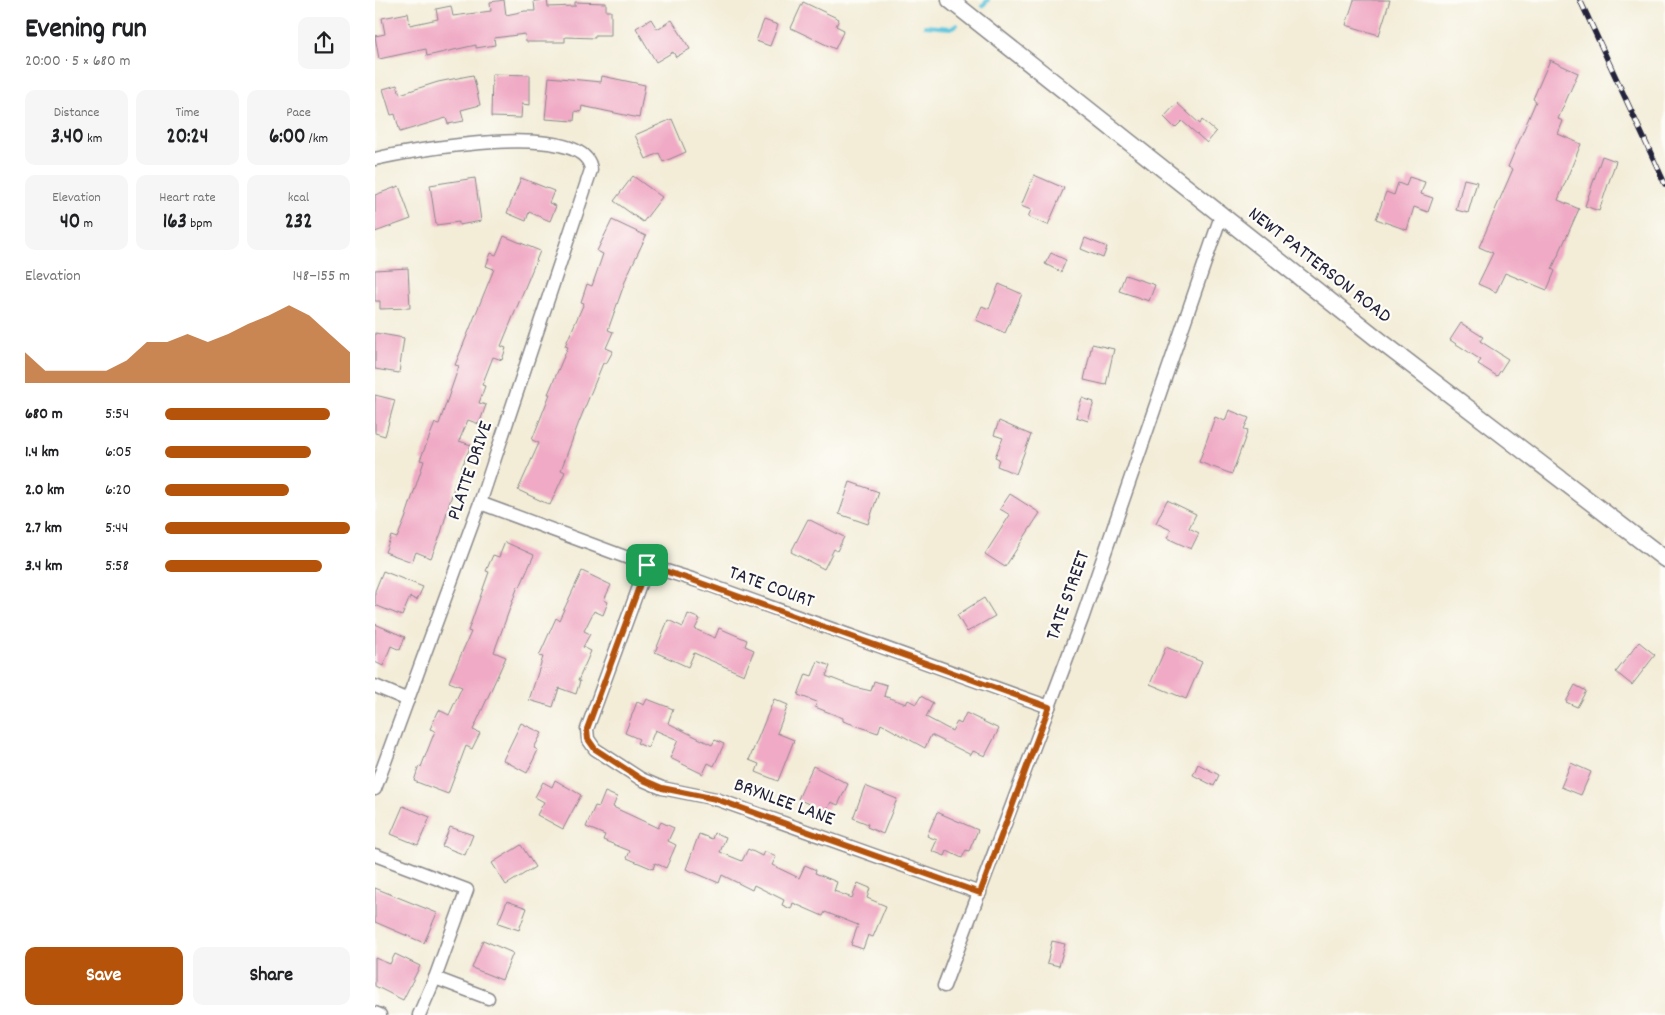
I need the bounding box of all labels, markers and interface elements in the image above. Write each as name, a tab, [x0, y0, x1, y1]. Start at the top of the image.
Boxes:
text: Evening run	[25, 11, 147, 51]
button: share	[298, 17, 350, 69]
text: 20:00 · 5 × 680 m	[25, 50, 130, 73]
text: Distance	[54, 103, 99, 123]
text: Time	[176, 103, 199, 123]
text: Pace	[286, 103, 311, 123]
text: 3.40	[51, 123, 84, 153]
text: 20:24	[167, 123, 209, 153]
text: 6:00	[269, 123, 306, 153]
text: km	[84, 129, 102, 149]
text: /km	[306, 129, 328, 149]
text: Elevation	[52, 188, 101, 208]
text: Heart rate	[159, 188, 216, 208]
text: kcal	[288, 188, 309, 208]
street label: NEWT PATTERSON ROAD	[1241, 201, 1397, 331]
text: 40	[60, 208, 80, 238]
text: 163	[163, 208, 187, 238]
text: 232	[285, 208, 312, 238]
text: m	[80, 214, 93, 234]
text: bpm	[187, 214, 212, 234]
text: Elevation	[25, 265, 81, 288]
text: 148–155 m	[293, 265, 350, 288]
text: 680 m	[25, 403, 63, 426]
text: 5:54	[105, 403, 129, 426]
street label: PLATTE DRIVE	[441, 418, 501, 524]
text: 1.4 km	[25, 441, 59, 464]
text: 6:05	[105, 441, 132, 464]
text: 2.0 km	[25, 479, 65, 502]
text: 6:20	[105, 479, 131, 502]
text: 2.7 km	[25, 517, 62, 540]
text: 5:44	[105, 517, 128, 540]
pin	[626, 544, 668, 586]
street label: TATE STREET	[1040, 547, 1098, 645]
icon: arrive	[633, 551, 661, 579]
text: 3.4 km	[25, 555, 63, 578]
text: 5:58	[105, 555, 129, 578]
street label: TATE COURT	[724, 560, 818, 616]
street label: BRYNLEE LANE	[730, 772, 838, 834]
button: Save	[25, 947, 183, 1005]
button: Share	[193, 947, 350, 1005]

